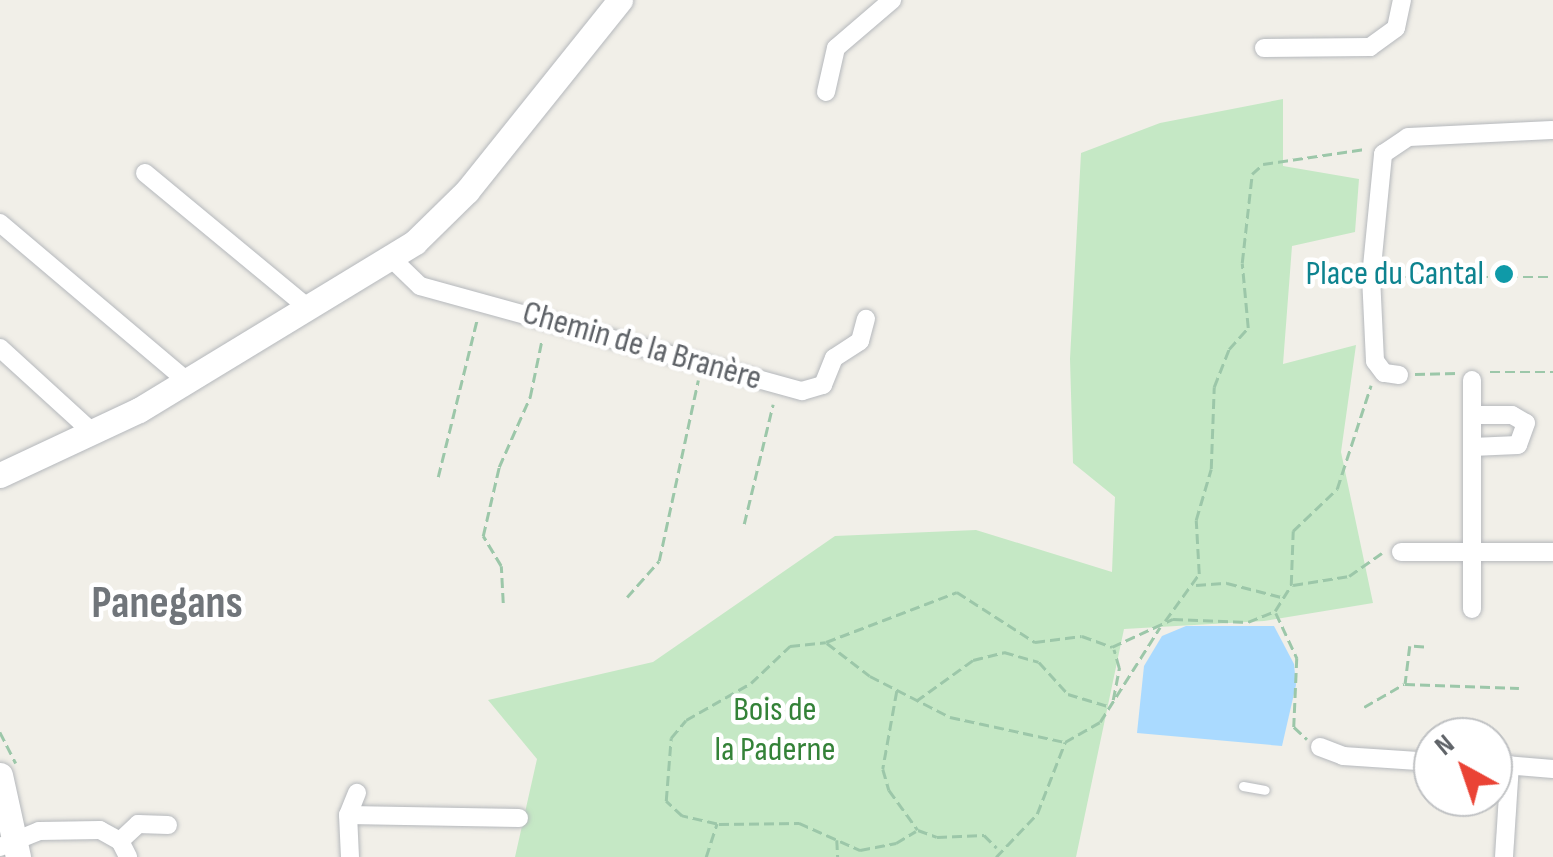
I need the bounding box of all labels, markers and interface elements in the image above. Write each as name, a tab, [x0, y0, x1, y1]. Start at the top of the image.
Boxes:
place label: Place du Cantal	[1305, 253, 1484, 295]
marker: Place du Cantal	[1493, 263, 1515, 285]
street label: Chemin de la Branère	[518, 292, 766, 400]
district label: Panegans	[91, 577, 243, 631]
park label: Bois de la Paderne	[714, 689, 836, 771]
north arrow	[1413, 717, 1513, 817]
text: N	[1428, 728, 1461, 763]

